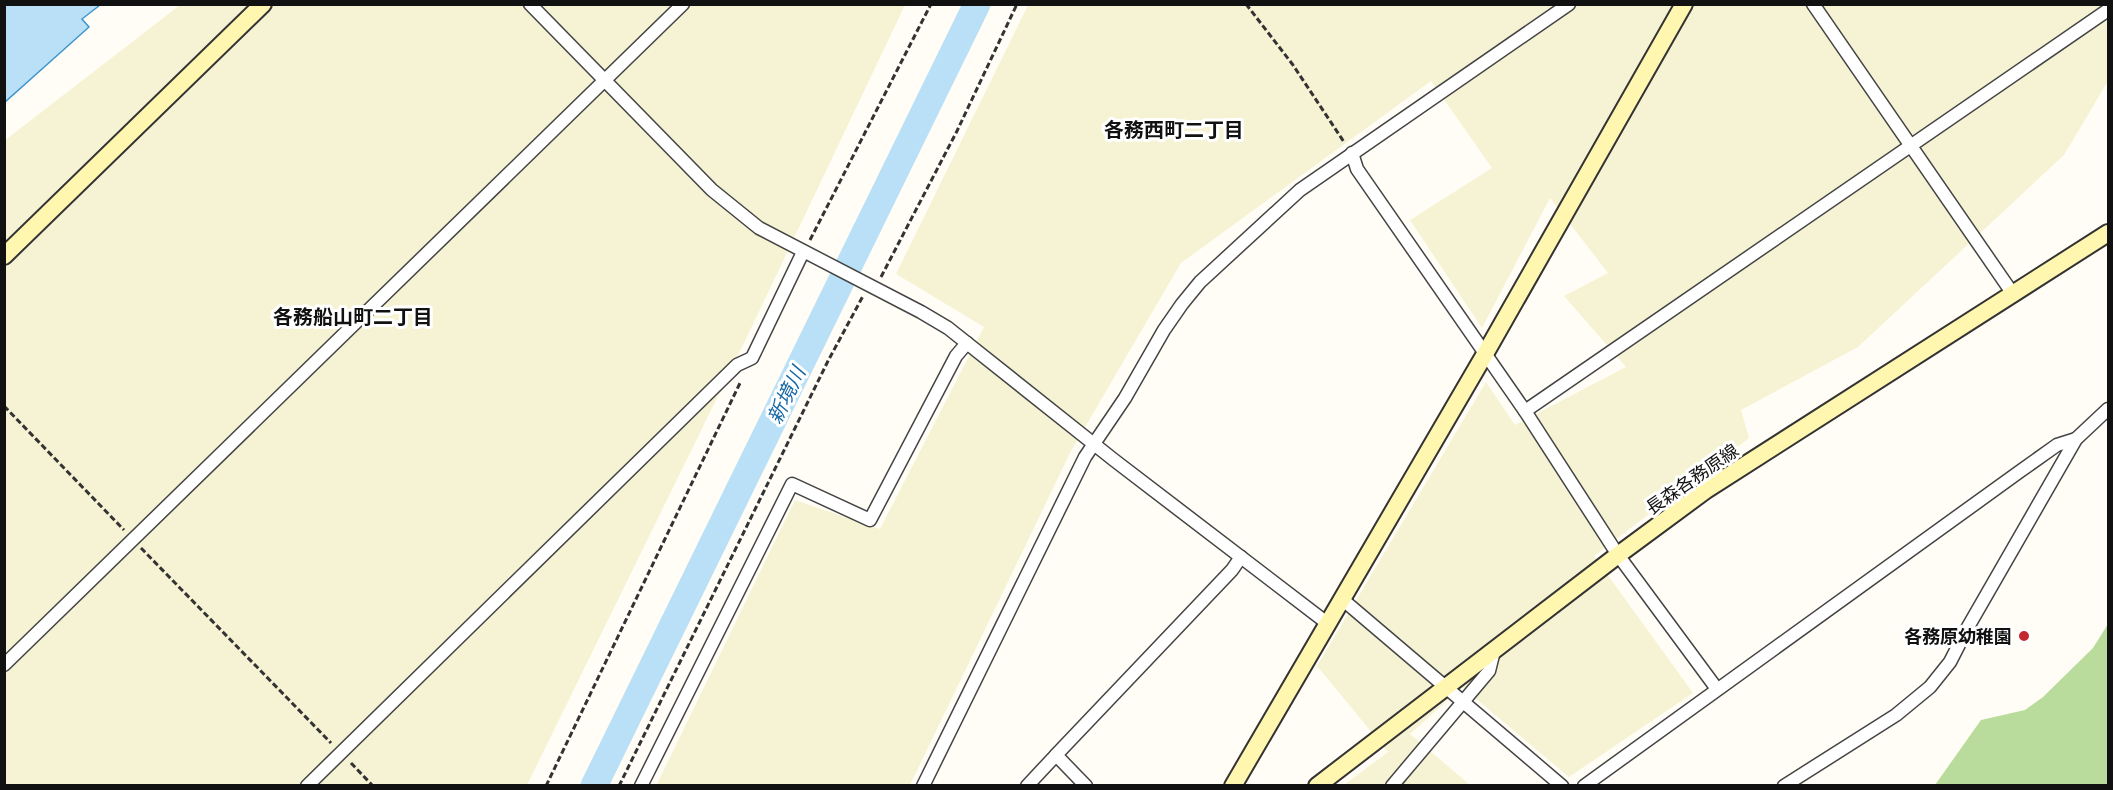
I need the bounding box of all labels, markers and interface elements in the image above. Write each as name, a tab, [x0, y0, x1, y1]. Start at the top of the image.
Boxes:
district label: 各務西町二丁目	[1104, 117, 1244, 142]
district label: 各務船山町二丁目	[273, 304, 433, 329]
water label: 新境川	[762, 361, 811, 427]
street label: 長森各務原線	[1641, 439, 1743, 519]
place label: 各務原幼稚園	[1904, 625, 2012, 648]
marker: 各務原幼稚園	[2017, 629, 2031, 643]

